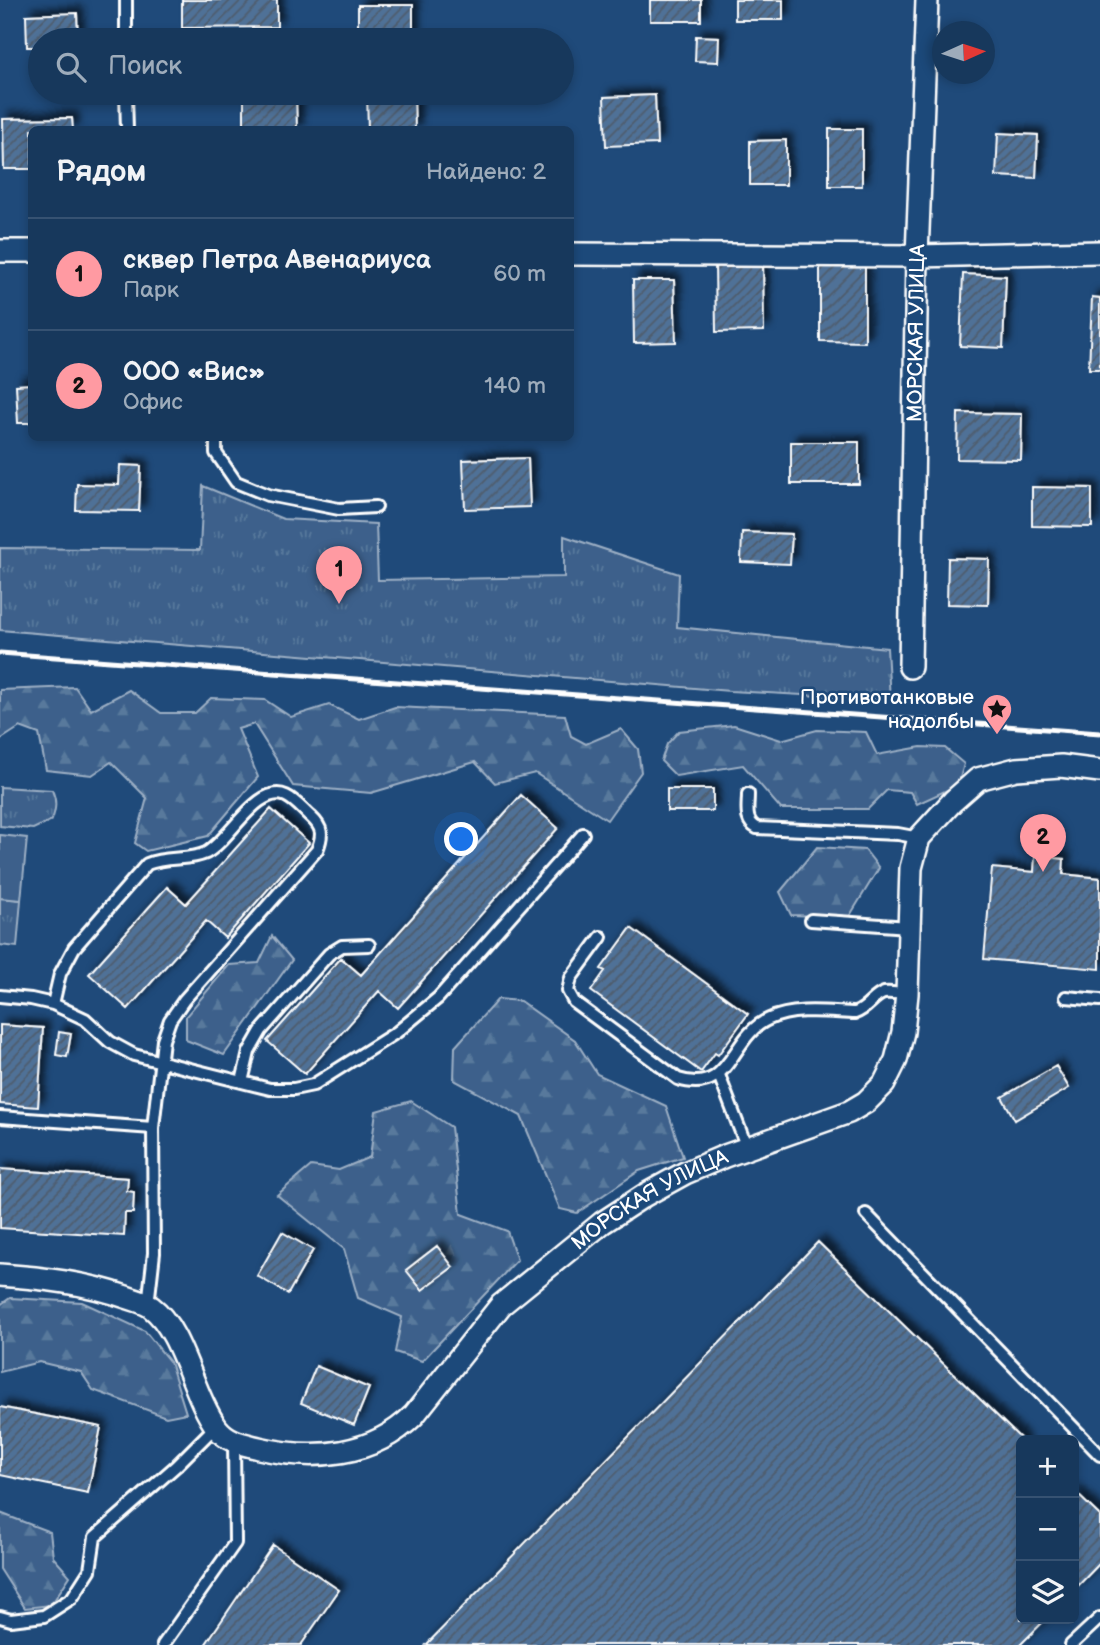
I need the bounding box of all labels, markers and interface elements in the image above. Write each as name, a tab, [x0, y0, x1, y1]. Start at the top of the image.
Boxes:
north arrow	[932, 21, 995, 84]
search box	[28, 28, 574, 105]
icon: search	[52, 48, 90, 86]
text: Поиск	[108, 51, 182, 82]
text: Рядом	[56, 154, 146, 190]
text: Найдено: 2	[426, 158, 546, 186]
street label: МОРСКАЯ УЛИЦА	[902, 243, 930, 422]
text: сквер Петра Авенариуса	[123, 245, 431, 276]
text: 1	[74, 260, 84, 288]
text: 60 m	[493, 260, 546, 288]
text: Парк	[123, 276, 179, 304]
text: ООО «Вис»	[123, 357, 265, 388]
text: 2	[72, 372, 86, 400]
text: 140 m	[484, 372, 546, 400]
text: Офис	[123, 388, 183, 416]
pin: 1	[316, 546, 362, 604]
place label: Противотанковые надолбы	[800, 685, 974, 734]
place icon: Противотанковые надолбы	[980, 692, 1014, 736]
pin: 2	[1020, 814, 1066, 872]
your location	[444, 822, 478, 856]
street label: МОРСКАЯ УЛИЦА	[567, 1144, 732, 1256]
map controls	[1016, 1435, 1079, 1624]
button: +	[1016, 1435, 1079, 1498]
button: −	[1016, 1498, 1079, 1561]
button: layers	[1016, 1561, 1079, 1624]

